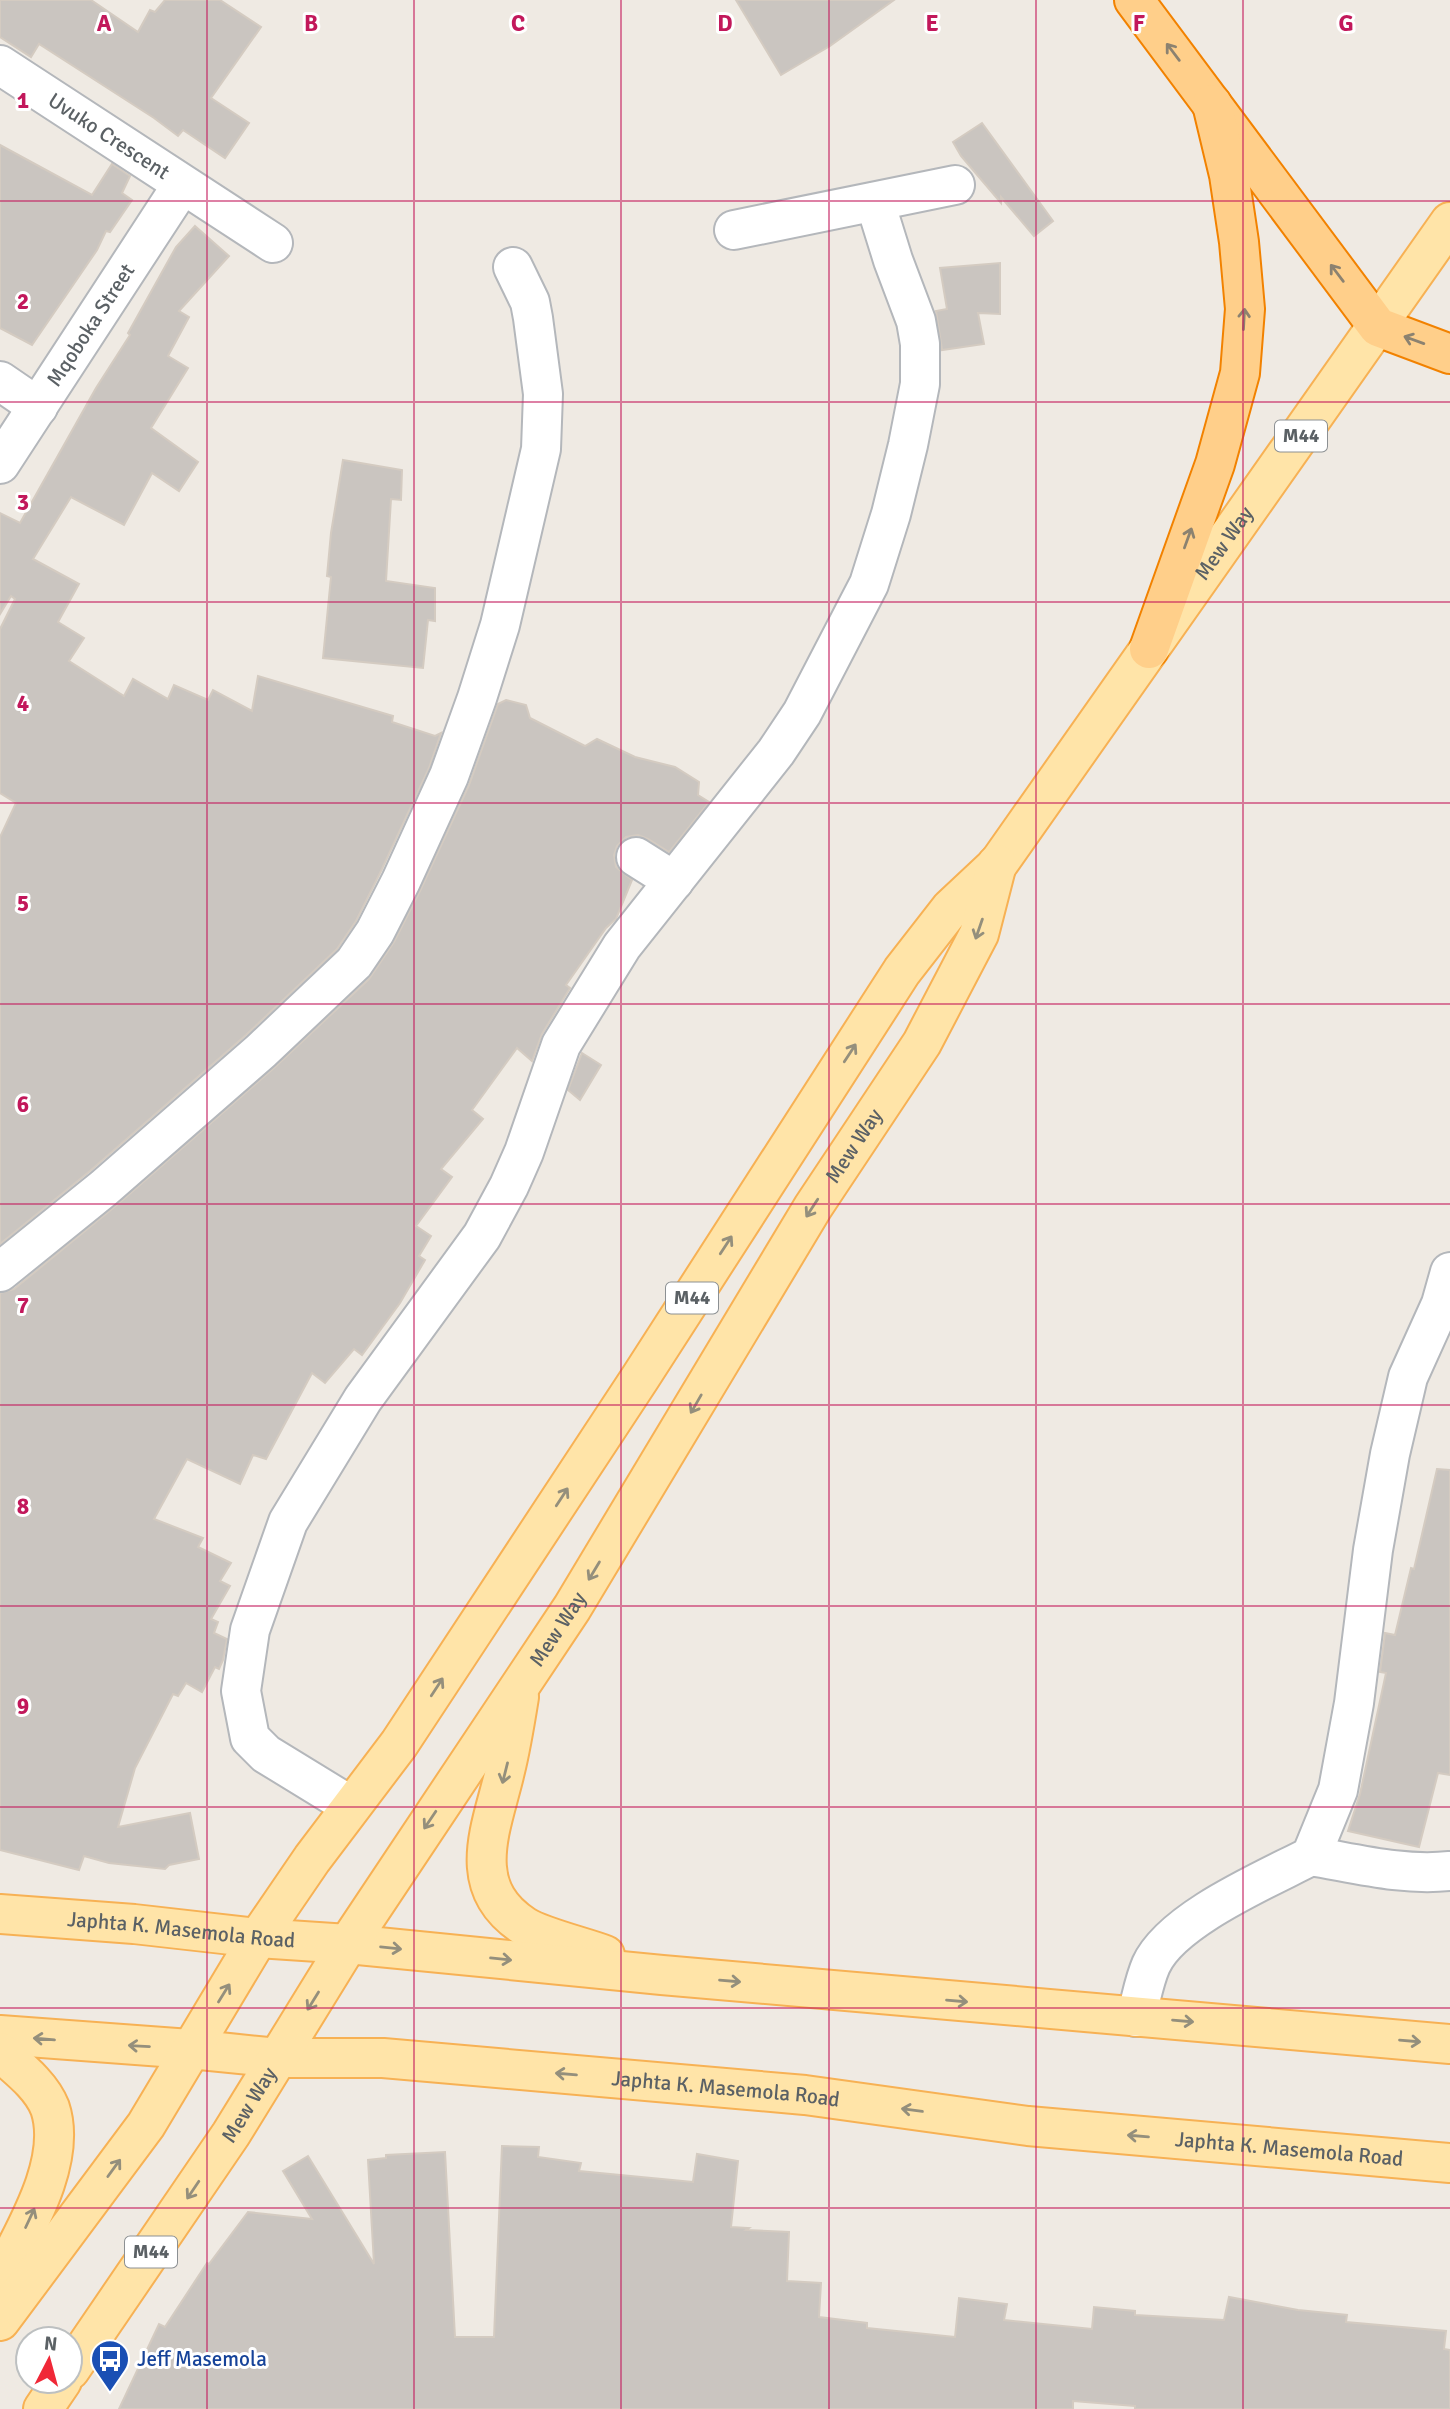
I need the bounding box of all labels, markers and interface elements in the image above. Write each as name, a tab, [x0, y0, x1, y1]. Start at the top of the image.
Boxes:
text: A	[97, 9, 112, 38]
text: B	[304, 9, 318, 38]
text: C	[511, 9, 525, 38]
text: D	[717, 9, 733, 38]
text: E	[925, 9, 939, 38]
text: F	[1133, 9, 1145, 38]
text: G	[1338, 9, 1354, 38]
one-way arrow	[1166, 43, 1180, 62]
text: 1	[17, 86, 29, 115]
street label: Uvuko Crescent	[43, 87, 175, 185]
street label: Mqoboka Street	[41, 259, 140, 391]
one-way arrow	[1329, 264, 1344, 282]
text: 2	[17, 287, 29, 316]
one-way arrow	[1238, 308, 1251, 331]
one-way arrow	[1403, 333, 1425, 346]
road number: M44	[1275, 420, 1327, 452]
text: 3	[17, 488, 29, 517]
street label: Mew Way	[1189, 501, 1259, 585]
one-way arrow	[1182, 527, 1195, 549]
text: 4	[17, 689, 29, 718]
text: 5	[17, 889, 29, 918]
one-way arrow	[972, 918, 984, 940]
one-way arrow	[843, 1044, 857, 1064]
text: 6	[17, 1090, 29, 1119]
street label: Mew Way	[820, 1103, 888, 1188]
one-way arrow	[805, 1198, 819, 1218]
one-way arrow	[720, 1235, 734, 1255]
road number: M44	[666, 1282, 718, 1314]
text: 7	[17, 1291, 29, 1320]
one-way arrow	[689, 1393, 703, 1413]
one-way arrow	[555, 1488, 569, 1507]
text: 8	[17, 1492, 29, 1521]
one-way arrow	[587, 1561, 601, 1581]
street label: Mew Way	[524, 1587, 592, 1672]
one-way arrow	[430, 1678, 444, 1697]
text: 9	[17, 1692, 29, 1721]
one-way arrow	[497, 1761, 511, 1784]
one-way arrow	[423, 1810, 438, 1829]
street label: Japhta K. Masemola Road	[66, 1906, 296, 1953]
one-way arrow	[379, 1942, 402, 1955]
one-way arrow	[489, 1953, 512, 1966]
one-way arrow	[718, 1975, 741, 1988]
one-way arrow	[217, 1984, 231, 2004]
one-way arrow	[306, 1991, 320, 2011]
one-way arrow	[945, 1995, 968, 2008]
one-way arrow	[1172, 2015, 1194, 2028]
one-way arrow	[33, 2032, 56, 2045]
one-way arrow	[1398, 2035, 1421, 2048]
one-way arrow	[127, 2039, 150, 2052]
street label: Mew Way	[216, 2062, 282, 2148]
street label: Japhta K. Masemola Road	[611, 2065, 841, 2113]
one-way arrow	[555, 2067, 578, 2080]
one-way arrow	[901, 2103, 924, 2116]
street label: Japhta K. Masemola Road	[1174, 2126, 1404, 2172]
one-way arrow	[1127, 2129, 1150, 2142]
one-way arrow	[107, 2159, 122, 2178]
one-way arrow	[186, 2180, 200, 2199]
one-way arrow	[24, 2208, 37, 2229]
road number: M44	[125, 2236, 177, 2268]
north arrow	[14, 2325, 84, 2395]
text: N	[43, 2331, 58, 2357]
bus stop icon: Jeff Masemola	[89, 2338, 131, 2393]
place label: Jeff Masemola	[137, 2346, 267, 2372]

